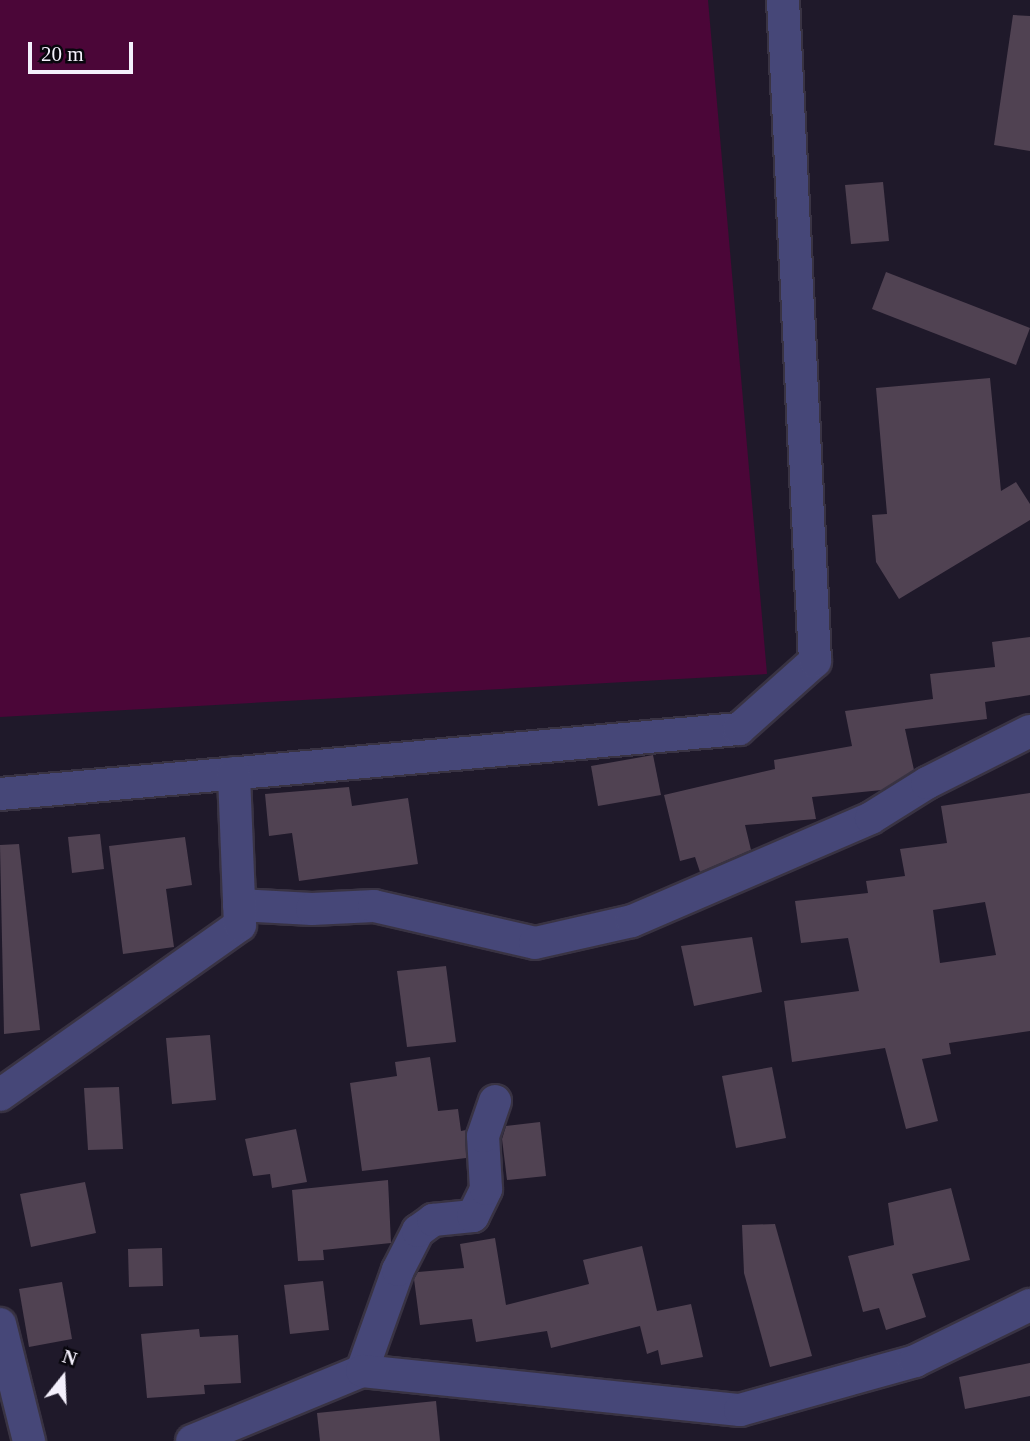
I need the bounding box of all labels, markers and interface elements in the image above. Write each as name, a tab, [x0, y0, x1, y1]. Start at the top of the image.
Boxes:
scale bar	[32, 28, 136, 72]
text: 20 m	[41, 42, 84, 66]
north arrow	[28, 1343, 98, 1413]
text: N	[60, 1345, 79, 1370]

